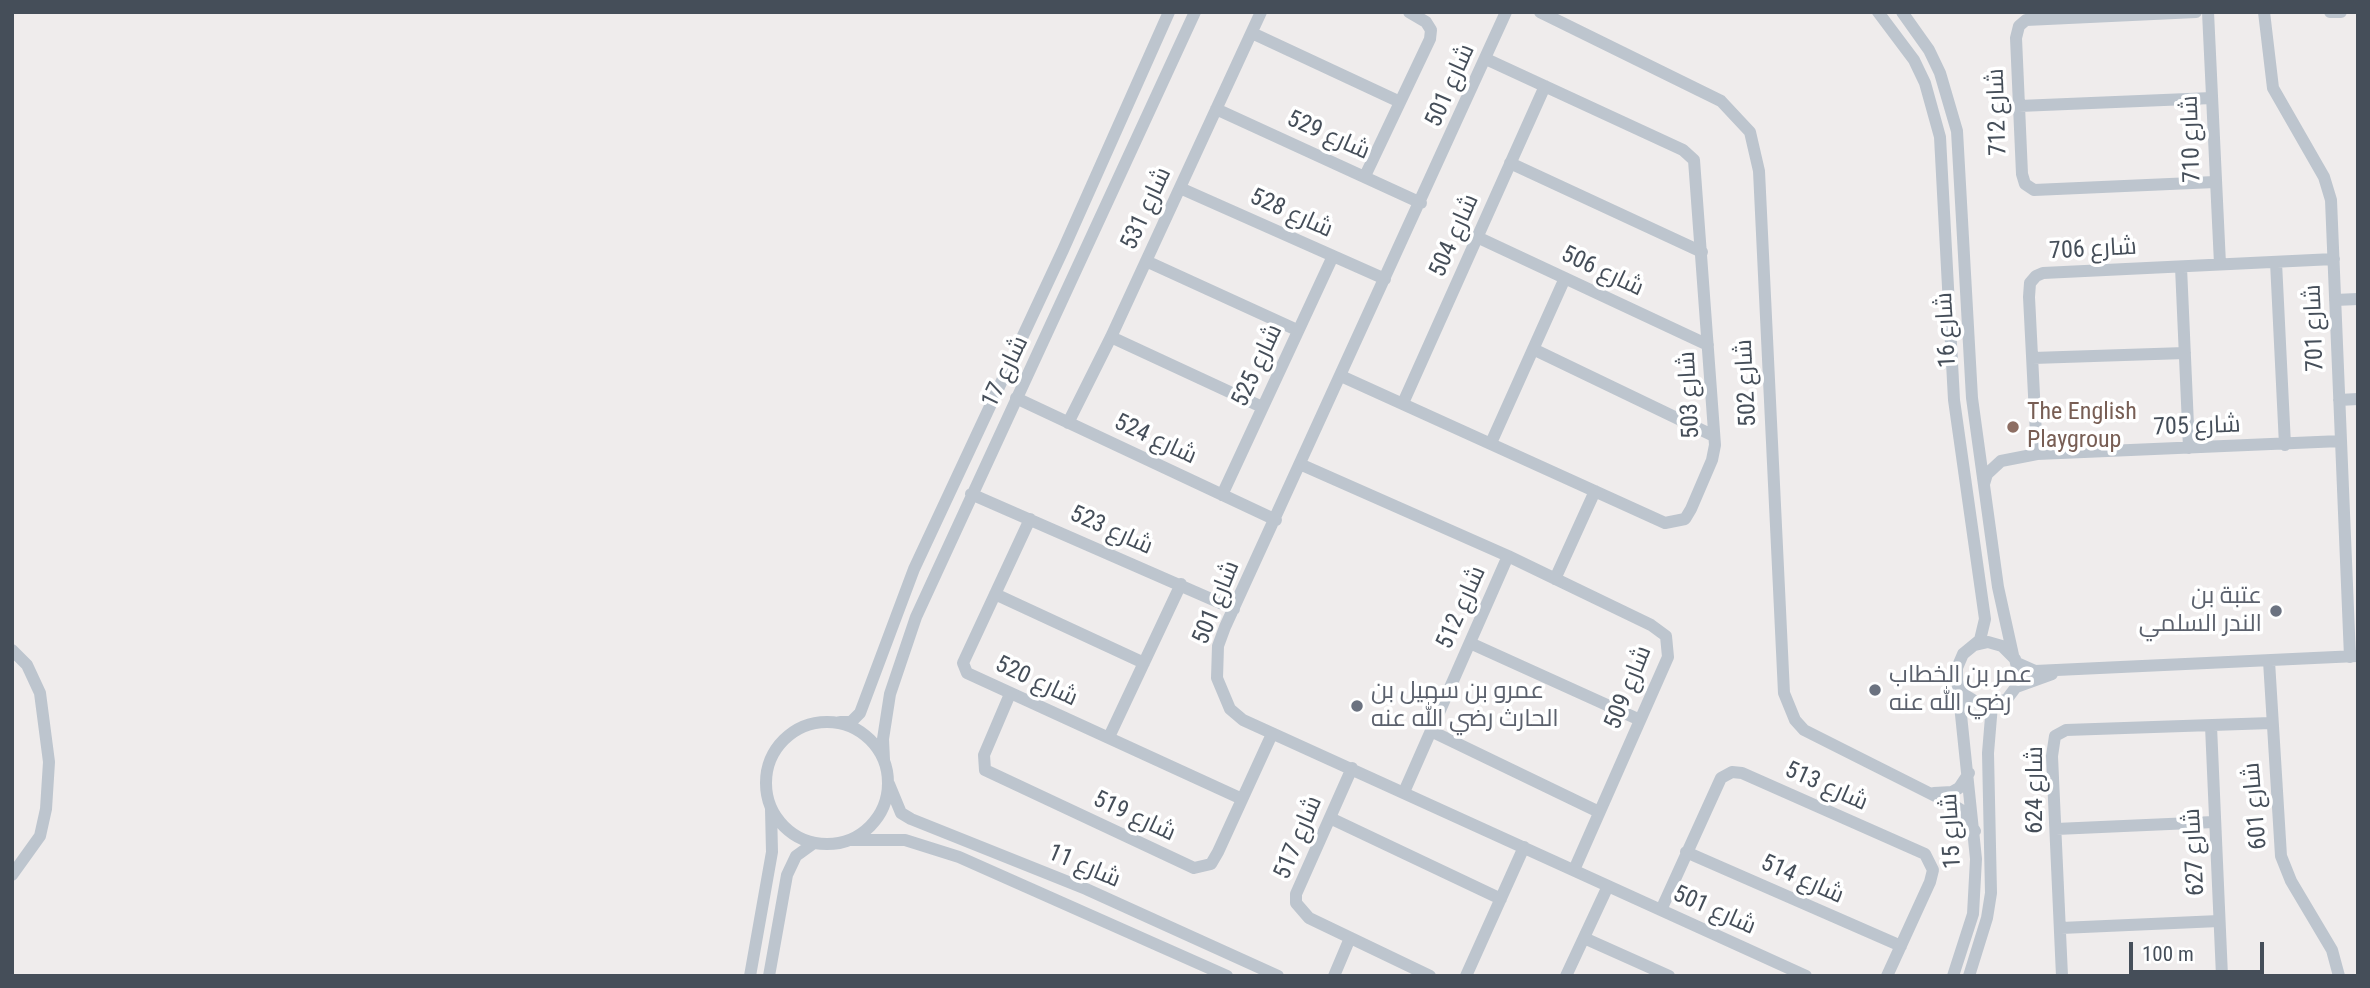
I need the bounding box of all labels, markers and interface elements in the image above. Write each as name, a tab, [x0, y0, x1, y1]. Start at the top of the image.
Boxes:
street label: شارع 501	[1420, 40, 1482, 132]
street label: شارع 712	[1982, 68, 2014, 156]
street label: شارع 710	[2176, 95, 2208, 183]
street label: شارع 529	[1282, 105, 1374, 167]
street label: شارع 531	[1115, 163, 1179, 255]
street label: شارع 528	[1245, 183, 1337, 245]
street label: شارع 504	[1424, 190, 1486, 282]
street label: شارع 706	[2049, 233, 2137, 267]
street label: شارع 506	[1556, 240, 1648, 304]
street label: شارع 701	[2299, 284, 2331, 372]
street label: شارع 16	[1931, 291, 1963, 369]
street label: شارع 525	[1226, 320, 1290, 412]
street label: شارع 17	[976, 332, 1036, 412]
street label: شارع 502	[1730, 339, 1764, 427]
street label: شارع 503	[1673, 351, 1707, 439]
place label: The English Playgroup	[2027, 399, 2137, 455]
street label: شارع 524	[1109, 408, 1201, 472]
street label: شارع 705	[2153, 411, 2241, 443]
marker: The English Playgroup	[2005, 419, 2021, 435]
street label: شارع 523	[1065, 500, 1157, 562]
street label: شارع 501	[1187, 557, 1247, 649]
street label: شارع 512	[1431, 562, 1493, 654]
place label: عتبة بن الندر السلمي	[2139, 583, 2262, 639]
marker: عتبة بن الندر السلمي	[2268, 603, 2284, 619]
street label: شارع 509	[1599, 642, 1659, 734]
street label: شارع 520	[990, 650, 1082, 714]
place label: عمر بن الخطاب رضي الله عنه	[1889, 662, 2032, 718]
place label: عمرو بن سهيل بن الحارث رضي الله عنه	[1371, 678, 1559, 734]
marker: عمر بن الخطاب رضي الله عنه	[1867, 682, 1883, 698]
marker: عمرو بن سهيل بن الحارث رضي الله عنه	[1349, 698, 1365, 714]
street label: شارع 624	[2022, 746, 2050, 834]
street label: شارع 513	[1780, 756, 1872, 818]
street label: شارع 601	[2238, 761, 2274, 851]
street label: شارع 519	[1088, 785, 1180, 849]
street label: شارع 517	[1269, 792, 1329, 884]
street label: شارع 15	[1936, 792, 1968, 870]
street label: شارع 627	[2178, 808, 2212, 896]
street label: شارع 11	[1044, 839, 1124, 895]
street label: شارع 514	[1756, 849, 1848, 911]
street label: شارع 501	[1668, 880, 1760, 942]
scale bar	[2132, 928, 2267, 972]
text: 100 m	[2142, 942, 2194, 966]

